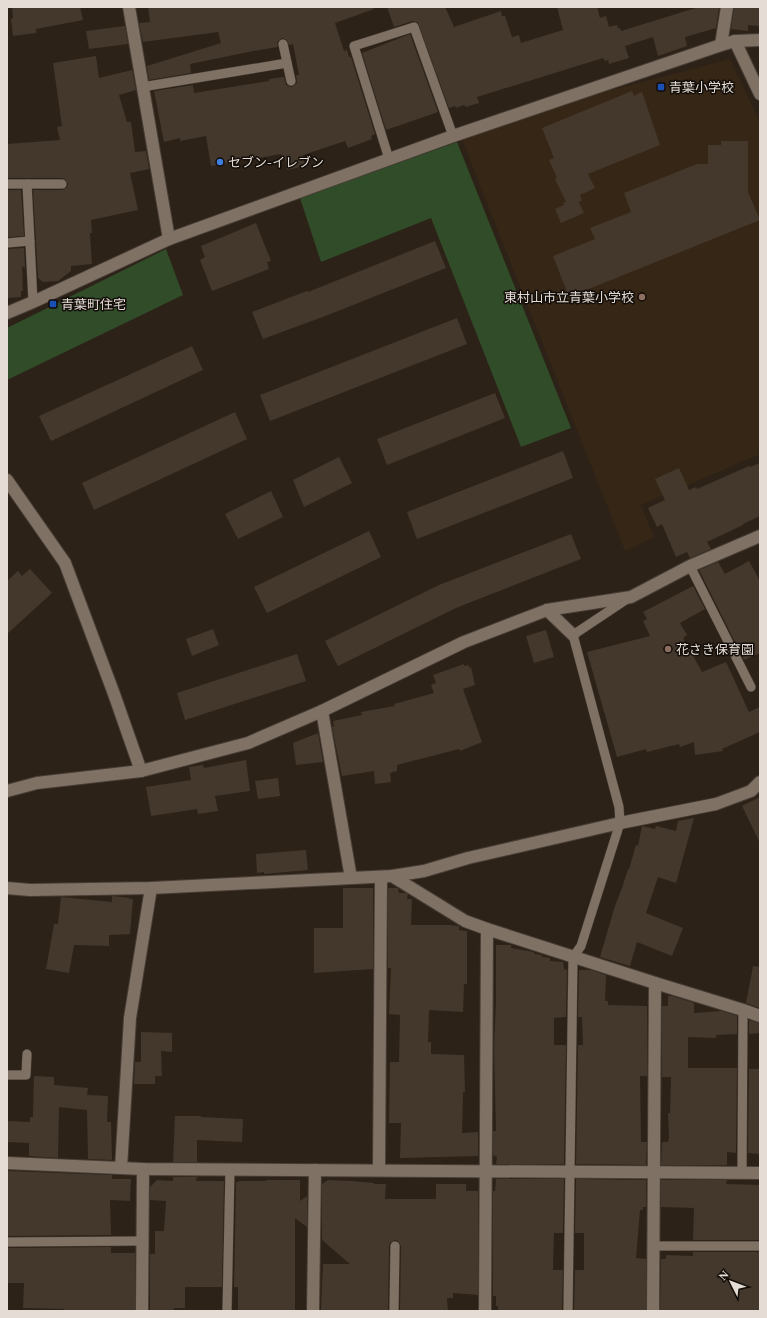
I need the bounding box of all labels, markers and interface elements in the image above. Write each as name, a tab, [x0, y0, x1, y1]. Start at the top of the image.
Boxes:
place label: 青葉小学校	[669, 78, 734, 98]
marker: 青葉小学校	[656, 82, 666, 92]
place label: セブン-イレブン	[228, 153, 324, 173]
marker: セブン-イレブン	[215, 157, 225, 167]
place label: 東村山市立青葉小学校	[504, 288, 634, 308]
marker: 東村山市立青葉小学校	[637, 292, 647, 302]
place label: 青葉町住宅	[61, 295, 126, 315]
marker: 青葉町住宅	[48, 299, 58, 309]
place label: 花さき保育園	[676, 640, 754, 660]
marker: 花さき保育園	[663, 644, 673, 654]
north arrow	[711, 1262, 751, 1302]
text: N	[715, 1267, 733, 1285]

